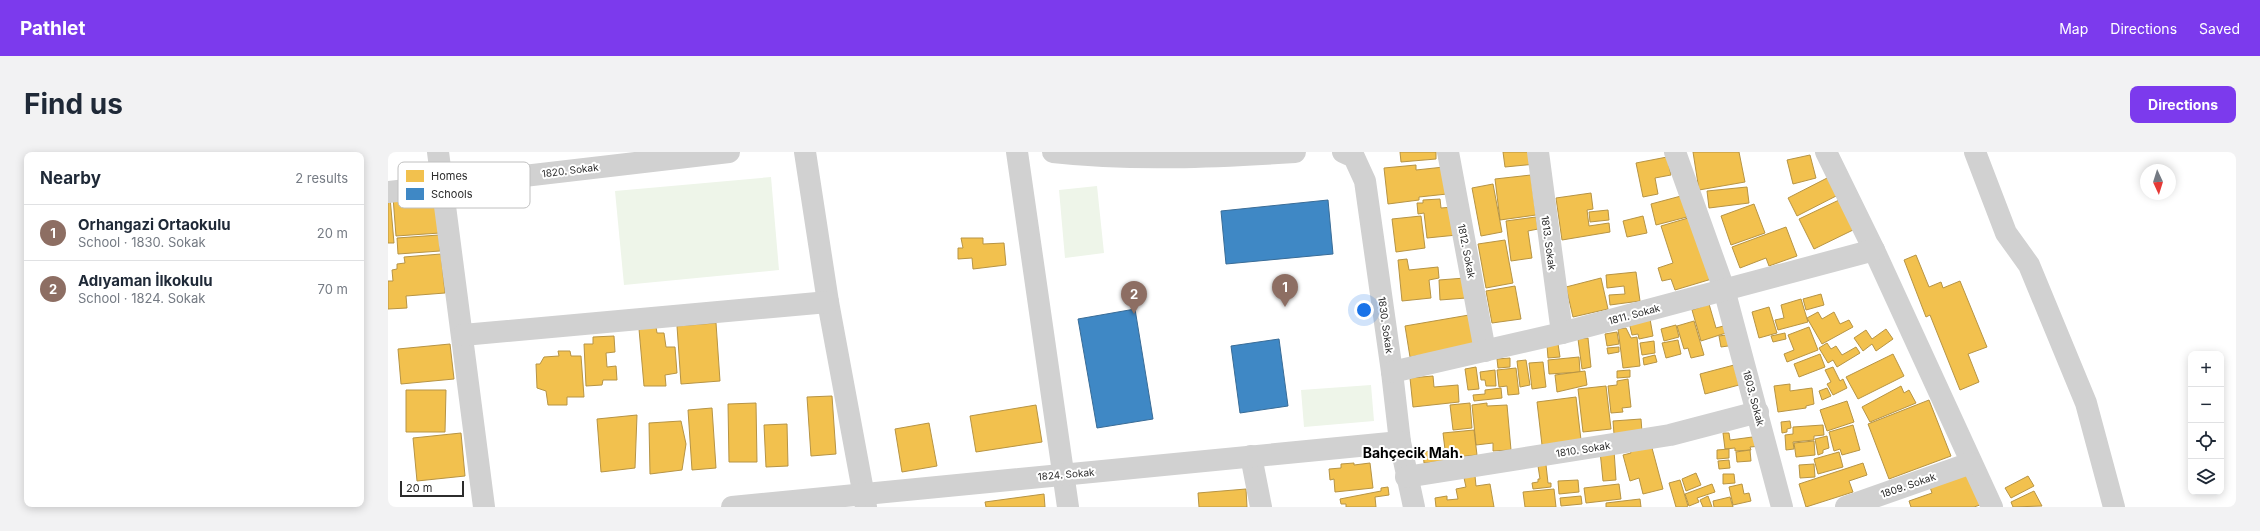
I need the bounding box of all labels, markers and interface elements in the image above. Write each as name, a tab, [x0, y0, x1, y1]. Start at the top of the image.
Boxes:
text: Pathlet	[20, 17, 85, 40]
text: Map	[2059, 20, 2088, 37]
text: Directions	[2110, 20, 2177, 37]
text: Saved	[2199, 20, 2240, 37]
button: Directions	[2130, 86, 2236, 123]
text: Find us	[24, 87, 123, 121]
street label: 1820. Sokak	[541, 161, 600, 179]
legend	[398, 162, 530, 208]
north arrow	[2140, 164, 2176, 200]
text: Nearby	[40, 168, 101, 188]
text: Homes	[431, 169, 468, 183]
text: 2 results	[295, 170, 348, 186]
text: Schools	[431, 187, 473, 201]
text: Orhangazi Ortaokulu	[78, 215, 231, 234]
street label: 1813. Sokak	[1539, 215, 1559, 272]
street label: 1812. Sokak	[1456, 223, 1478, 280]
text: 1	[50, 225, 56, 241]
text: 20 m	[317, 225, 348, 241]
text: School · 1830. Sokak	[78, 234, 206, 250]
text: Adıyaman İlkokulu	[78, 271, 213, 290]
pin: 1	[1272, 274, 1298, 307]
text: 2	[49, 281, 57, 297]
text: 70 m	[318, 281, 348, 297]
pin: 2	[1121, 281, 1147, 314]
text: School · 1824. Sokak	[78, 290, 205, 306]
street label: 1830. Sokak	[1376, 296, 1396, 355]
your location	[1354, 300, 1374, 320]
street label: 1811. Sokak	[1607, 301, 1662, 327]
map controls	[2188, 351, 2224, 495]
button: +	[2188, 351, 2224, 387]
street label: 1803. Sokak	[1741, 369, 1767, 428]
button: −	[2188, 387, 2224, 423]
button: locate	[2188, 423, 2224, 459]
street label: 1810. Sokak	[1555, 439, 1612, 459]
district label: Bahçecik Mah.	[1363, 444, 1463, 461]
button: layers	[2188, 459, 2224, 495]
street label: 1824. Sokak	[1037, 465, 1095, 482]
street label: 1809. Sokak	[1879, 470, 1937, 500]
scale bar	[400, 479, 464, 498]
text: 20 m	[406, 481, 432, 495]

